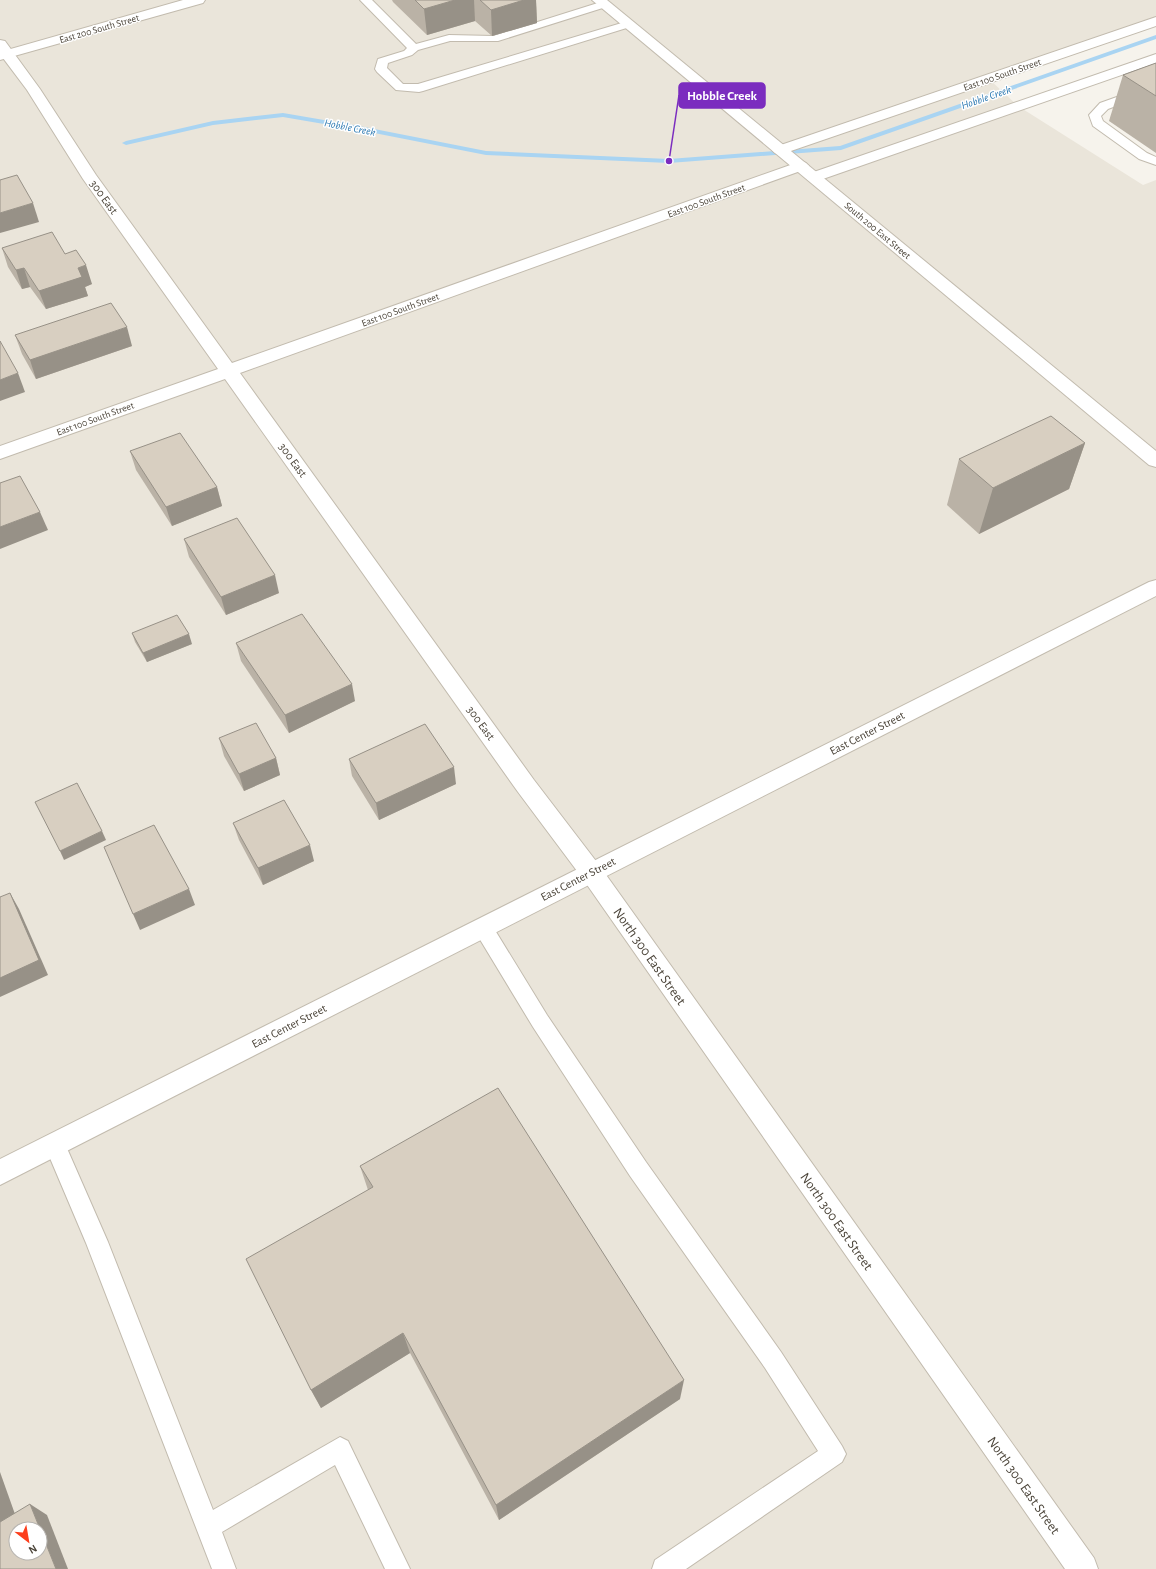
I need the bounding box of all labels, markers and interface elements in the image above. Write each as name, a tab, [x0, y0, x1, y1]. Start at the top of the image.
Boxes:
street label: East 200 South Street	[58, 13, 141, 45]
street label: East 100 South Street	[962, 57, 1043, 93]
callout: Hobble Creek	[679, 83, 765, 108]
water label: Hobble Creek	[960, 84, 1012, 111]
text: Hobble Creek	[687, 90, 758, 103]
water label: Hobble Creek	[323, 117, 376, 138]
street label: 300 East	[88, 178, 120, 216]
street label: East 100 South Street	[666, 182, 747, 220]
street label: South 200 East Street	[842, 200, 913, 262]
street label: East 100 South Street	[360, 291, 441, 329]
street label: East 100 South Street	[55, 400, 136, 438]
street label: 300 East	[277, 441, 309, 479]
street label: 300 East	[465, 704, 497, 742]
street label: East Center Street	[828, 709, 907, 757]
street label: East Center Street	[539, 855, 618, 903]
street label: North 300 East Street	[610, 905, 688, 1008]
street label: East Center Street	[250, 1002, 329, 1050]
street label: North 300 East Street	[797, 1170, 875, 1273]
street label: North 300 East Street	[984, 1434, 1062, 1537]
north arrow	[8, 1521, 48, 1561]
text: N	[27, 1542, 39, 1556]

